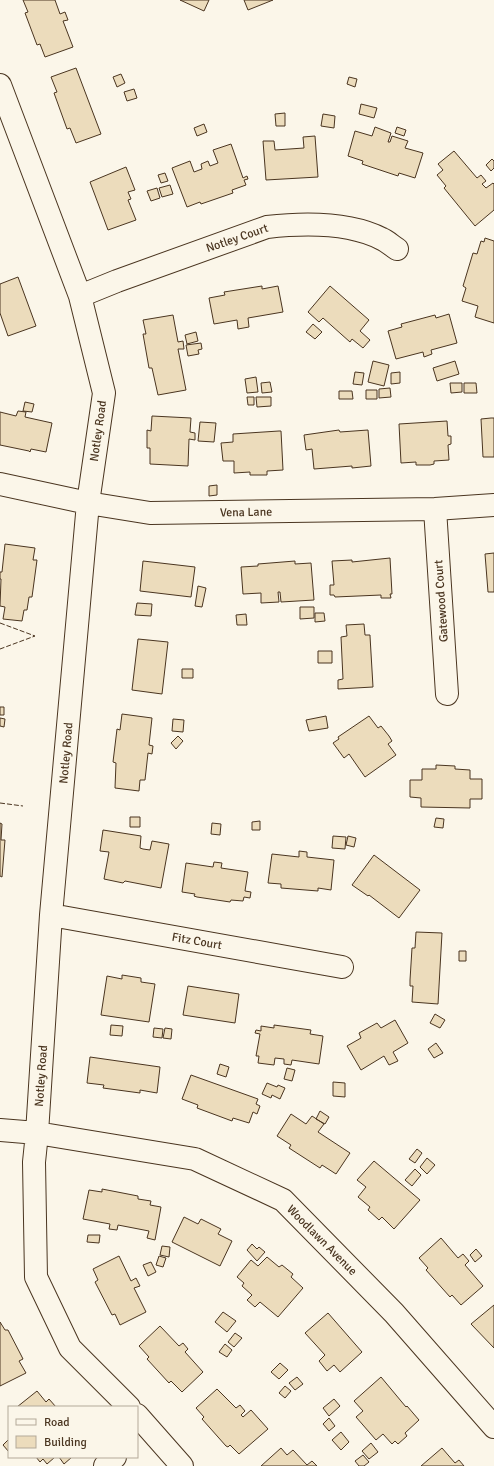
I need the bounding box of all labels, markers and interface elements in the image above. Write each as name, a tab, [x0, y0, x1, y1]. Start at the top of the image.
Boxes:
street label: Notley Court	[204, 221, 270, 256]
street label: Notley Road	[87, 399, 110, 463]
street label: Vena Lane	[220, 505, 272, 520]
street label: Gatewood Court	[431, 559, 452, 643]
street label: Notley Road	[56, 722, 77, 784]
street label: Fitz Court	[171, 930, 223, 953]
street label: Notley Road	[32, 1045, 51, 1107]
street label: Woodlawn Avenue	[283, 1202, 360, 1279]
legend	[8, 1406, 138, 1458]
text: Road	[44, 1415, 70, 1430]
text: Building	[44, 1435, 87, 1450]

